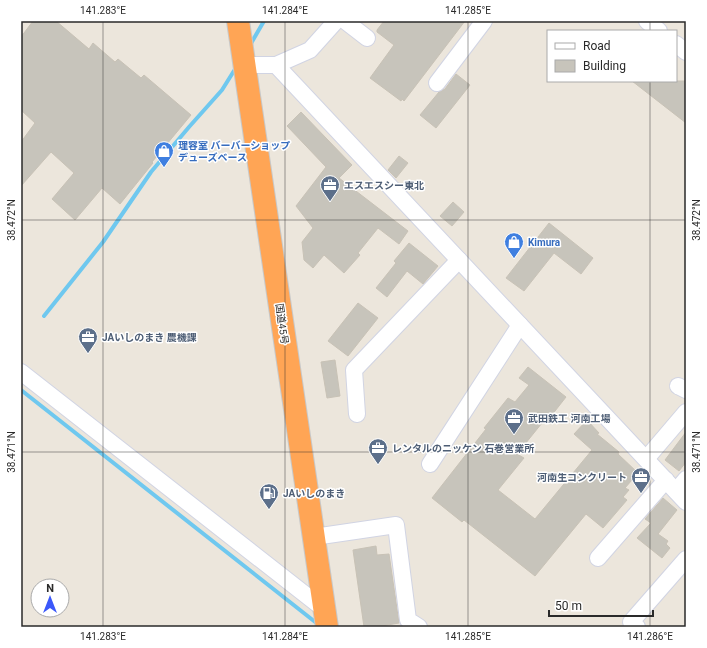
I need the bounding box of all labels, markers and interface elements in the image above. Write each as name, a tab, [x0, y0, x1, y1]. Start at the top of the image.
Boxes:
text: 141.283°E	[80, 5, 126, 16]
text: 141.284°E	[262, 5, 308, 16]
text: 141.285°E	[445, 5, 491, 16]
legend	[547, 30, 677, 82]
text: Road	[583, 39, 611, 53]
text: Building	[583, 59, 626, 73]
shop icon: 理容室 バーバーショップ デューズベース	[153, 140, 175, 168]
place label: 理容室 バーバーショップ デューズベース	[178, 140, 290, 163]
office icon: エスエスシー東北	[319, 174, 341, 202]
place label: エスエスシー東北	[344, 180, 424, 191]
text: 38.472°N	[6, 199, 17, 241]
text: 38.472°N	[691, 199, 702, 241]
shop icon: Kimura	[503, 231, 525, 259]
place label: Kimura	[528, 237, 561, 248]
street label: 国道45号	[274, 303, 290, 345]
office icon: JAいしのまき 農機課	[77, 326, 99, 354]
place label: JAいしのまき 農機課	[102, 332, 197, 343]
office icon: 武田鉄工 河南工場	[503, 407, 525, 435]
place label: 武田鉄工 河南工場	[528, 413, 611, 424]
text: 38.471°N	[6, 431, 17, 473]
text: 38.471°N	[691, 431, 702, 473]
office icon: レンタルのニッケン 石巻営業所	[367, 437, 389, 465]
place label: レンタルのニッケン 石巻営業所	[392, 443, 534, 454]
office icon: 河南生コンクリート	[630, 466, 652, 494]
place label: 河南生コンクリート	[537, 472, 627, 483]
fuel station icon: JAいしのまき	[258, 482, 280, 510]
place label: JAいしのまき	[283, 488, 345, 499]
north arrow	[30, 578, 70, 618]
text: N	[46, 582, 54, 595]
scale bar	[549, 592, 653, 618]
text: 50 m	[555, 599, 582, 613]
text: 141.283°E	[80, 631, 126, 642]
text: 141.284°E	[262, 631, 308, 642]
text: 141.285°E	[445, 631, 491, 642]
text: 141.286°E	[627, 631, 673, 642]

